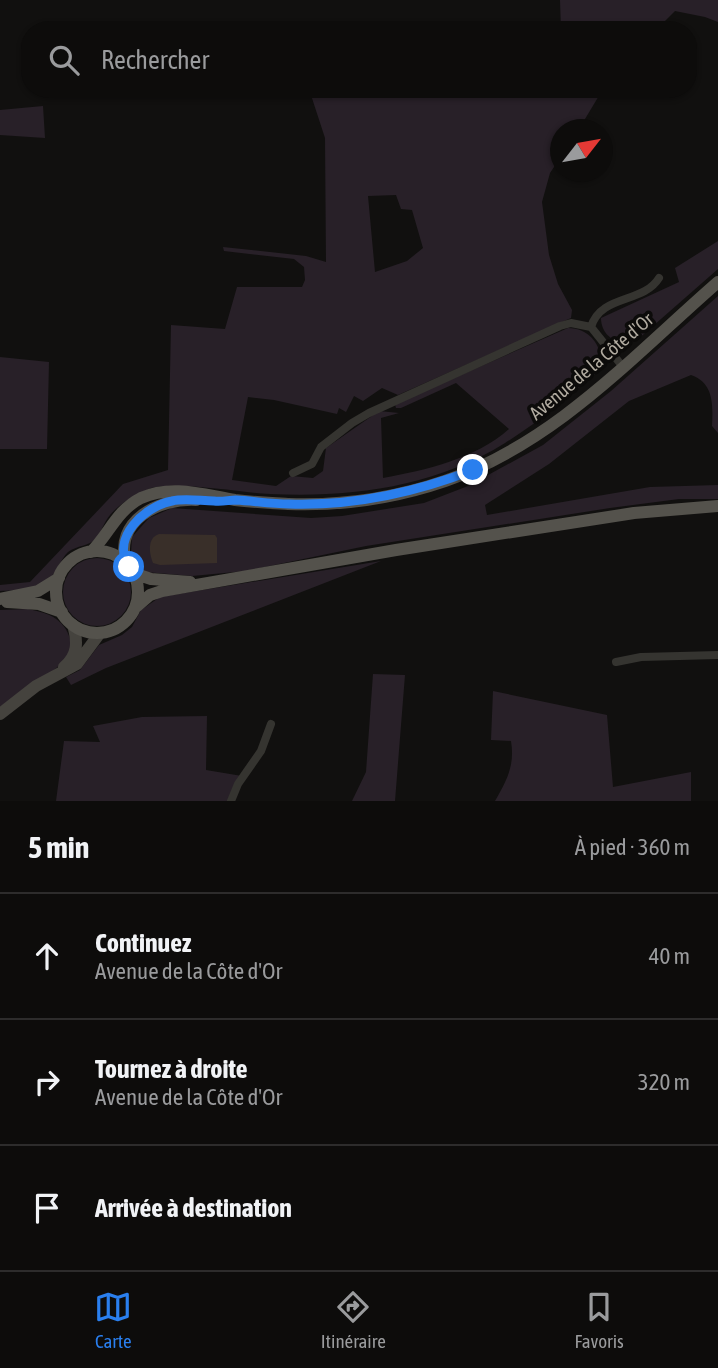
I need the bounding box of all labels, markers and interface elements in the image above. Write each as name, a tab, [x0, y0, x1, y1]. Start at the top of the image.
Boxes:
search box	[21, 21, 697, 98]
icon: search	[45, 41, 83, 79]
text: Rechercher	[101, 45, 209, 75]
north arrow	[550, 119, 613, 182]
street label: Avenue de la Côte d'Or	[525, 308, 658, 424]
route end	[457, 454, 488, 485]
route start	[113, 551, 144, 582]
text: 5 min	[28, 830, 89, 864]
text: À pied · 360 m	[575, 834, 690, 860]
text: Continuez	[95, 928, 191, 958]
icon: ahead	[28, 937, 66, 975]
text: 40 m	[649, 943, 690, 969]
text: Avenue de la Côte d'Or	[95, 958, 282, 984]
text: Tournez à droite	[95, 1054, 248, 1084]
icon: right	[28, 1063, 66, 1101]
text: 320 m	[638, 1069, 690, 1095]
text: Avenue de la Côte d'Or	[95, 1084, 282, 1110]
icon: arrive	[28, 1189, 66, 1227]
text: Arrivée à destination	[95, 1193, 292, 1223]
tab: Carte	[94, 1288, 132, 1352]
tab: Itinéraire	[321, 1288, 386, 1352]
tab: Favoris	[574, 1288, 624, 1352]

